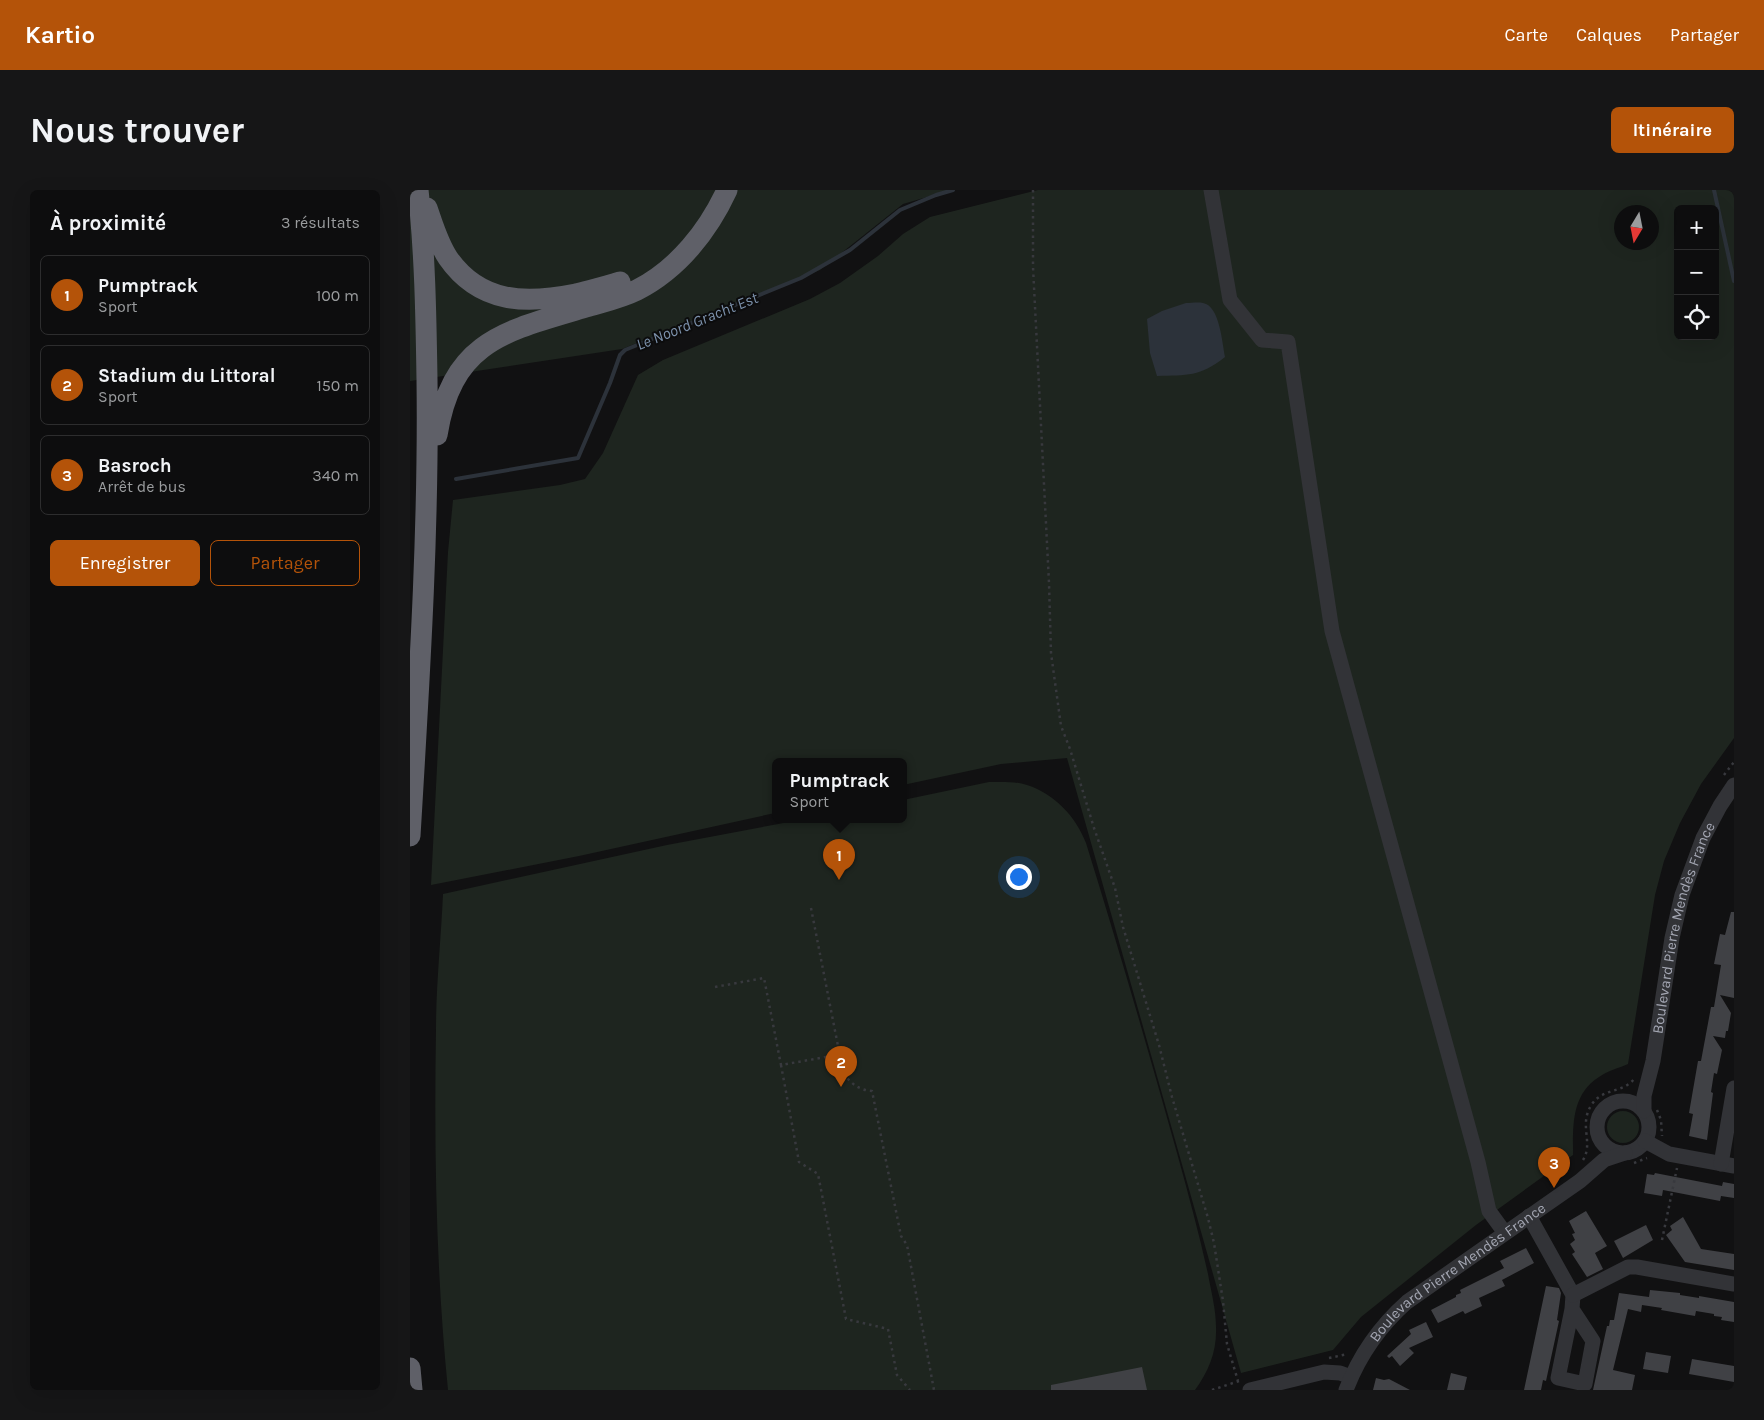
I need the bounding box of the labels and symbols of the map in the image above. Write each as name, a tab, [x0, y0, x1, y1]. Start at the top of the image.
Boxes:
north arrow	[1614, 205, 1659, 250]
water label: Le Noord Gracht Est	[633, 288, 761, 354]
street label: Boulevard Pierre Mendès France	[1648, 819, 1719, 1035]
pin: 1	[823, 839, 855, 880]
your location	[1006, 864, 1032, 890]
pin: 2	[825, 1046, 857, 1087]
pin: 3	[1538, 1147, 1570, 1188]
street label: Boulevard Pierre Mendès France	[1366, 1199, 1549, 1345]

